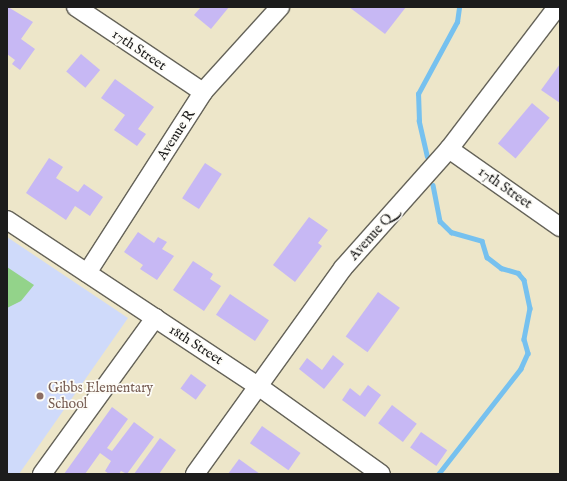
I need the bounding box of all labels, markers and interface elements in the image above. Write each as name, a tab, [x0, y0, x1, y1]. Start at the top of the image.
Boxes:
street label: 17th Street	[109, 26, 169, 74]
street label: Avenue R	[154, 107, 198, 163]
street label: 17th Street	[475, 163, 535, 213]
street label: Avenue Q	[346, 210, 396, 264]
street label: 18th Street	[166, 321, 226, 369]
place label: Gibbs Elementary School	[48, 380, 153, 412]
marker: Gibbs Elementary School	[35, 391, 45, 401]

